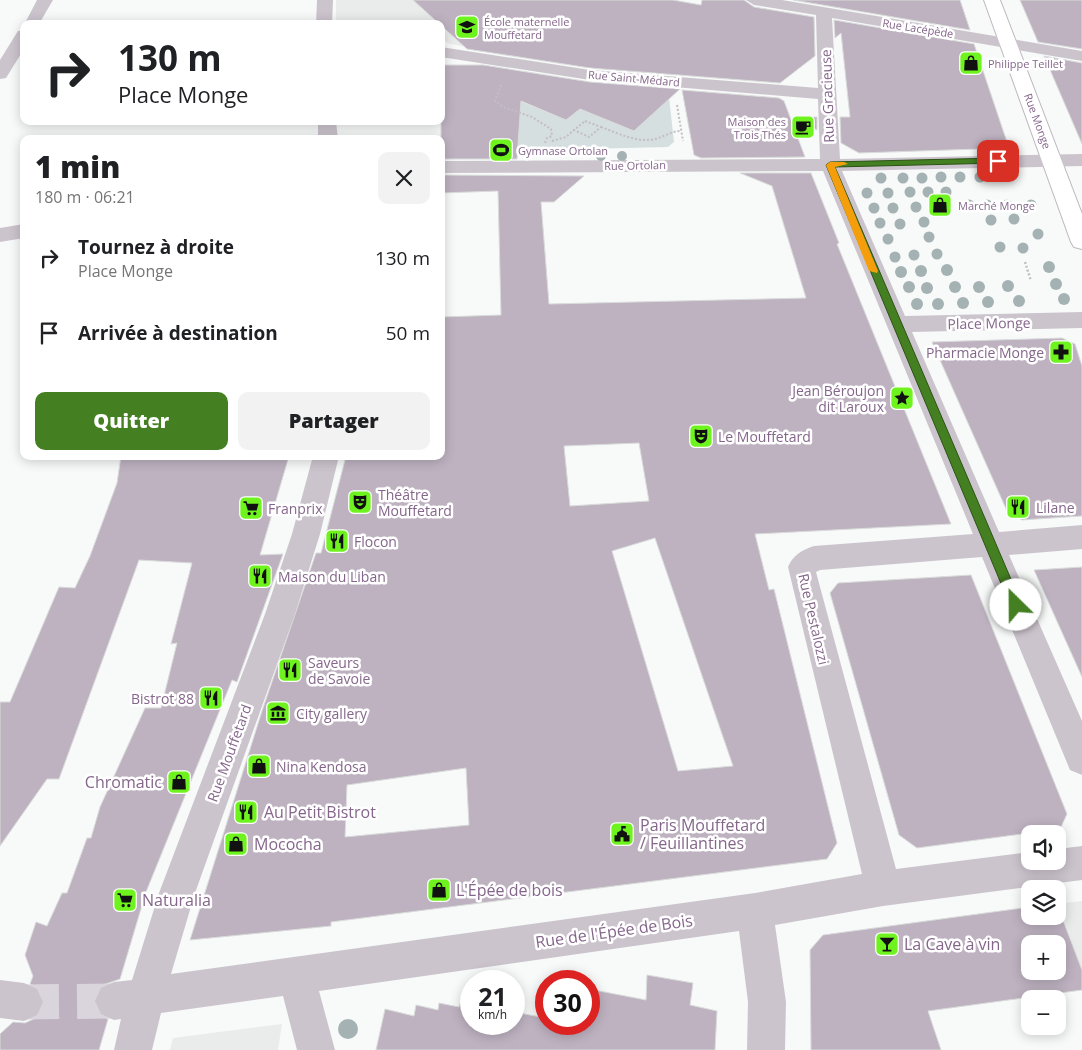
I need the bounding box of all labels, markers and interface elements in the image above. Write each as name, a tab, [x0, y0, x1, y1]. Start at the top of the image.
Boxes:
school or university icon: École maternelle Mouffetard	[454, 14, 480, 40]
place label: École maternelle Mouffetard	[484, 14, 569, 42]
street label: Rue Lacépède	[881, 15, 955, 41]
text: 130 m	[118, 34, 222, 81]
icon: right	[35, 40, 100, 105]
street label: Rue Gracieuse	[816, 49, 838, 143]
shop icon: Philippe Teillet	[958, 50, 984, 76]
place label: Philippe Teillet	[988, 56, 1063, 71]
street label: Rue Saint-Médard	[588, 67, 680, 89]
text: Place Monge	[118, 79, 248, 109]
street label: Rue Monge	[1021, 91, 1055, 151]
place label: Maison des Trois Thés	[728, 114, 786, 142]
cafe icon: Maison des Trois Thés	[790, 114, 816, 140]
sports icon: Gymnase Ortolan	[488, 137, 514, 163]
pin	[977, 140, 1019, 182]
place label: Gymnase Ortolan	[518, 143, 608, 158]
text: 1 min	[35, 146, 120, 187]
icon: arrive	[984, 147, 1012, 175]
button: close	[378, 152, 430, 204]
street label: Rue Ortolan	[604, 157, 666, 173]
text: 180 m · 06:21	[35, 186, 135, 208]
shop icon: Marché Monge	[927, 192, 953, 218]
place label: Marché Monge	[958, 198, 1035, 213]
text: Tournez à droite	[78, 234, 234, 260]
icon: right	[35, 244, 63, 272]
text: 130 m	[375, 245, 430, 271]
text: Place Monge	[78, 260, 173, 282]
street label: Place Monge	[947, 313, 1031, 333]
icon: arrive	[35, 319, 63, 347]
text: Arrivée à destination	[78, 320, 278, 346]
text: 50 m	[386, 320, 430, 346]
pharmacy icon: Pharmacie Monge	[1048, 339, 1074, 365]
place label: Pharmacie Monge	[926, 343, 1044, 362]
place label: Jean Béroujon dit Laroux	[790, 381, 885, 416]
place icon: Jean Béroujon dit Laroux	[889, 385, 915, 411]
button: Quitter	[35, 392, 228, 450]
button: Partager	[238, 392, 430, 450]
theatre icon: Le Mouffetard	[688, 423, 714, 449]
place label: Le Mouffetard	[718, 427, 811, 446]
place label: Théâtre Mouffetard	[378, 485, 452, 520]
theatre icon: Théâtre Mouffetard	[347, 489, 373, 515]
restaurant icon: Lilane	[1005, 494, 1031, 520]
supermarket icon: Franprix	[238, 495, 264, 521]
place label: Lilane	[1036, 498, 1075, 517]
place label: Franprix	[268, 499, 323, 518]
restaurant icon: Flocon	[324, 528, 350, 554]
place label: Flocon	[354, 532, 397, 551]
restaurant icon: Maison du Liban	[247, 563, 273, 589]
place label: Maison du Liban	[278, 567, 386, 586]
street label: Rue Pestalozzi	[794, 572, 834, 666]
position arrow	[989, 578, 1041, 630]
place label: Saveurs de Savoie	[308, 653, 370, 688]
restaurant icon: Saveurs de Savoie	[277, 657, 303, 683]
restaurant icon: Bistrot 88	[198, 685, 224, 711]
place label: Bistrot 88	[131, 689, 194, 708]
museum icon: City gallery	[265, 700, 291, 726]
street label: Rue Mouffetard	[203, 702, 255, 804]
place label: City gallery	[296, 704, 368, 723]
shop icon: Nina Kendosa	[246, 753, 272, 779]
place label: Nina Kendosa	[276, 757, 367, 776]
shop icon: Chromatic	[166, 769, 192, 795]
place label: Chromatic	[85, 771, 162, 793]
restaurant icon: Au Petit Bistrot	[233, 799, 259, 825]
place label: Au Petit Bistrot	[264, 801, 376, 823]
place label: Paris Mouffetard / Feuillantines	[640, 814, 765, 854]
public building icon: Paris Mouffetard / Feuillantines	[609, 821, 635, 847]
map controls	[1021, 825, 1066, 1035]
button: sound	[1021, 825, 1066, 870]
shop icon: Mococha	[223, 831, 249, 857]
place label: Mococha	[254, 833, 322, 855]
shop icon: L'Épée de bois	[426, 877, 452, 903]
place label: L'Épée de bois	[456, 879, 563, 901]
button: layers	[1021, 880, 1066, 925]
supermarket icon: Naturalia	[112, 887, 138, 913]
place label: Naturalia	[142, 889, 211, 911]
street label: Rue de l'Épée de Bois	[534, 909, 694, 953]
bar icon: La Cave à vin	[874, 931, 900, 957]
place label: La Cave à vin	[904, 933, 1000, 955]
button: +	[1021, 935, 1066, 980]
speed limit sign: 30	[535, 970, 600, 1035]
text: 21	[478, 979, 507, 1013]
button: −	[1021, 990, 1066, 1035]
text: km/h	[478, 1006, 507, 1023]

